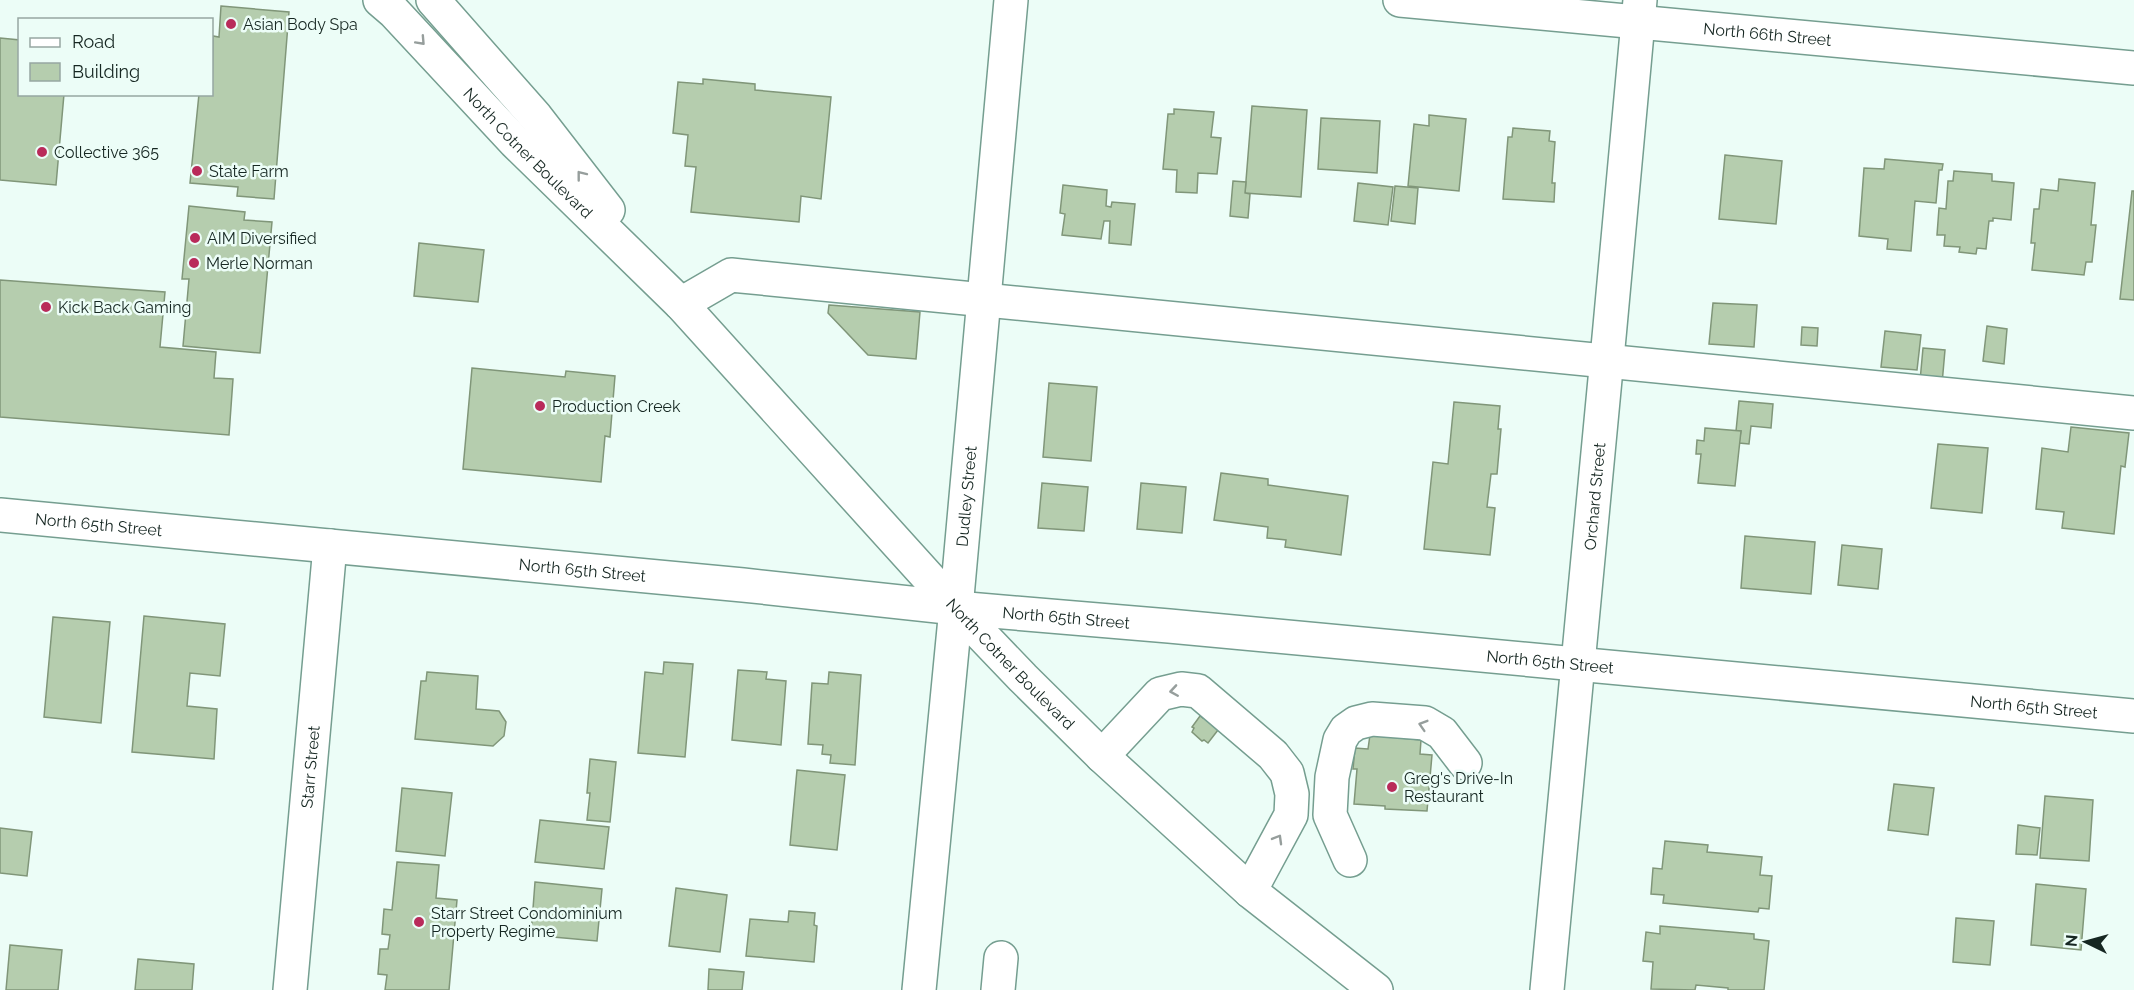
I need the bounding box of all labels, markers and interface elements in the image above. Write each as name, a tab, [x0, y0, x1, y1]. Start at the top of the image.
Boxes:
place label: Asian Body Spa	[243, 15, 358, 34]
marker: Asian Body Spa	[224, 17, 238, 31]
legend	[18, 18, 213, 96]
street label: North 66th Street	[1702, 19, 1833, 49]
text: Road	[72, 31, 115, 52]
one-way arrow	[414, 34, 425, 45]
text: Building	[72, 61, 140, 82]
street label: North Cotner Boulevard	[460, 84, 597, 222]
place label: Collective 365	[54, 143, 159, 162]
marker: Collective 365	[35, 145, 49, 159]
place label: State Farm	[209, 162, 289, 181]
marker: State Farm	[190, 164, 204, 178]
one-way arrow	[577, 170, 588, 181]
place label: AIM Diversified	[207, 229, 317, 248]
marker: AIM Diversified	[188, 231, 202, 245]
place label: Merle Norman	[206, 254, 313, 273]
marker: Merle Norman	[187, 256, 201, 270]
place label: Kick Back Gaming	[58, 298, 191, 317]
marker: Kick Back Gaming	[39, 300, 53, 314]
place label: Production Creek	[552, 397, 681, 416]
marker: Production Creek	[533, 399, 547, 413]
street label: Orchard Street	[1580, 441, 1609, 551]
street label: Dudley Street	[952, 444, 980, 548]
street label: North 65th Street	[34, 509, 164, 540]
street label: North 65th Street	[518, 554, 648, 585]
street label: North Cotner Boulevard	[942, 594, 1079, 733]
street label: North 65th Street	[1002, 602, 1131, 632]
street label: North 65th Street	[1486, 646, 1615, 677]
one-way arrow	[1169, 684, 1179, 697]
street label: North 65th Street	[1969, 691, 2099, 722]
one-way arrow	[1419, 720, 1429, 732]
street label: Starr Street	[297, 724, 323, 809]
place label: Greg's Drive-In Restaurant	[1404, 769, 1513, 806]
marker: Greg's Drive-In Restaurant	[1385, 780, 1399, 794]
one-way arrow	[1270, 835, 1282, 845]
place label: Starr Street Condominium Property Regime	[431, 904, 623, 941]
north arrow	[2056, 912, 2116, 972]
marker: Starr Street Condominium Property Regime	[412, 915, 426, 929]
text: N	[2062, 934, 2082, 948]

